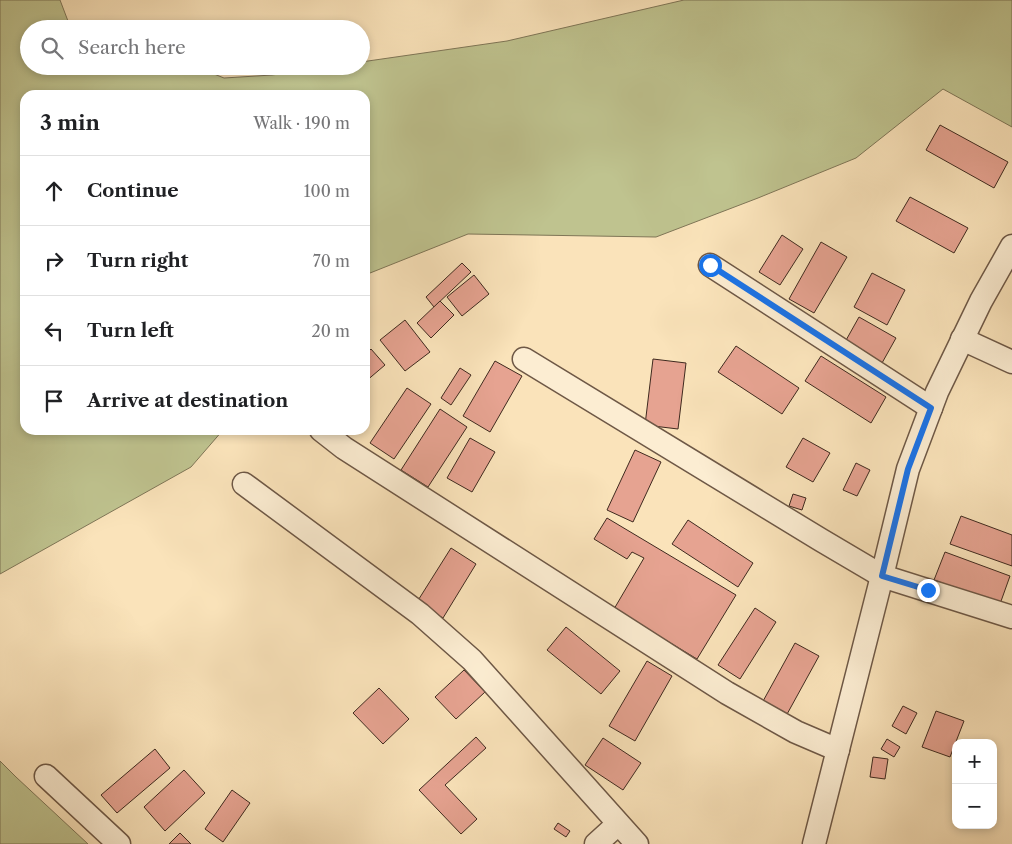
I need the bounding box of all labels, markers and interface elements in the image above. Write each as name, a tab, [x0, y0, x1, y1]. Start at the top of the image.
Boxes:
search box	[20, 20, 370, 75]
icon: search	[38, 34, 66, 62]
text: Search here	[78, 36, 186, 59]
text: 3 min	[40, 110, 100, 135]
text: Walk · 190 m	[253, 113, 350, 133]
icon: ahead	[40, 177, 68, 205]
text: Continue	[87, 179, 179, 202]
text: 100 m	[304, 181, 350, 201]
icon: right	[40, 247, 68, 275]
text: Turn right	[87, 249, 188, 272]
text: 70 m	[313, 251, 350, 271]
route start	[699, 254, 722, 277]
icon: left	[40, 317, 68, 345]
text: Turn left	[87, 319, 174, 342]
text: 20 m	[311, 321, 350, 341]
icon: arrive	[40, 387, 68, 415]
text: Arrive at destination	[87, 389, 288, 412]
route end	[917, 579, 940, 602]
map controls	[952, 739, 997, 829]
button: +	[952, 739, 997, 784]
button: −	[952, 784, 997, 829]

